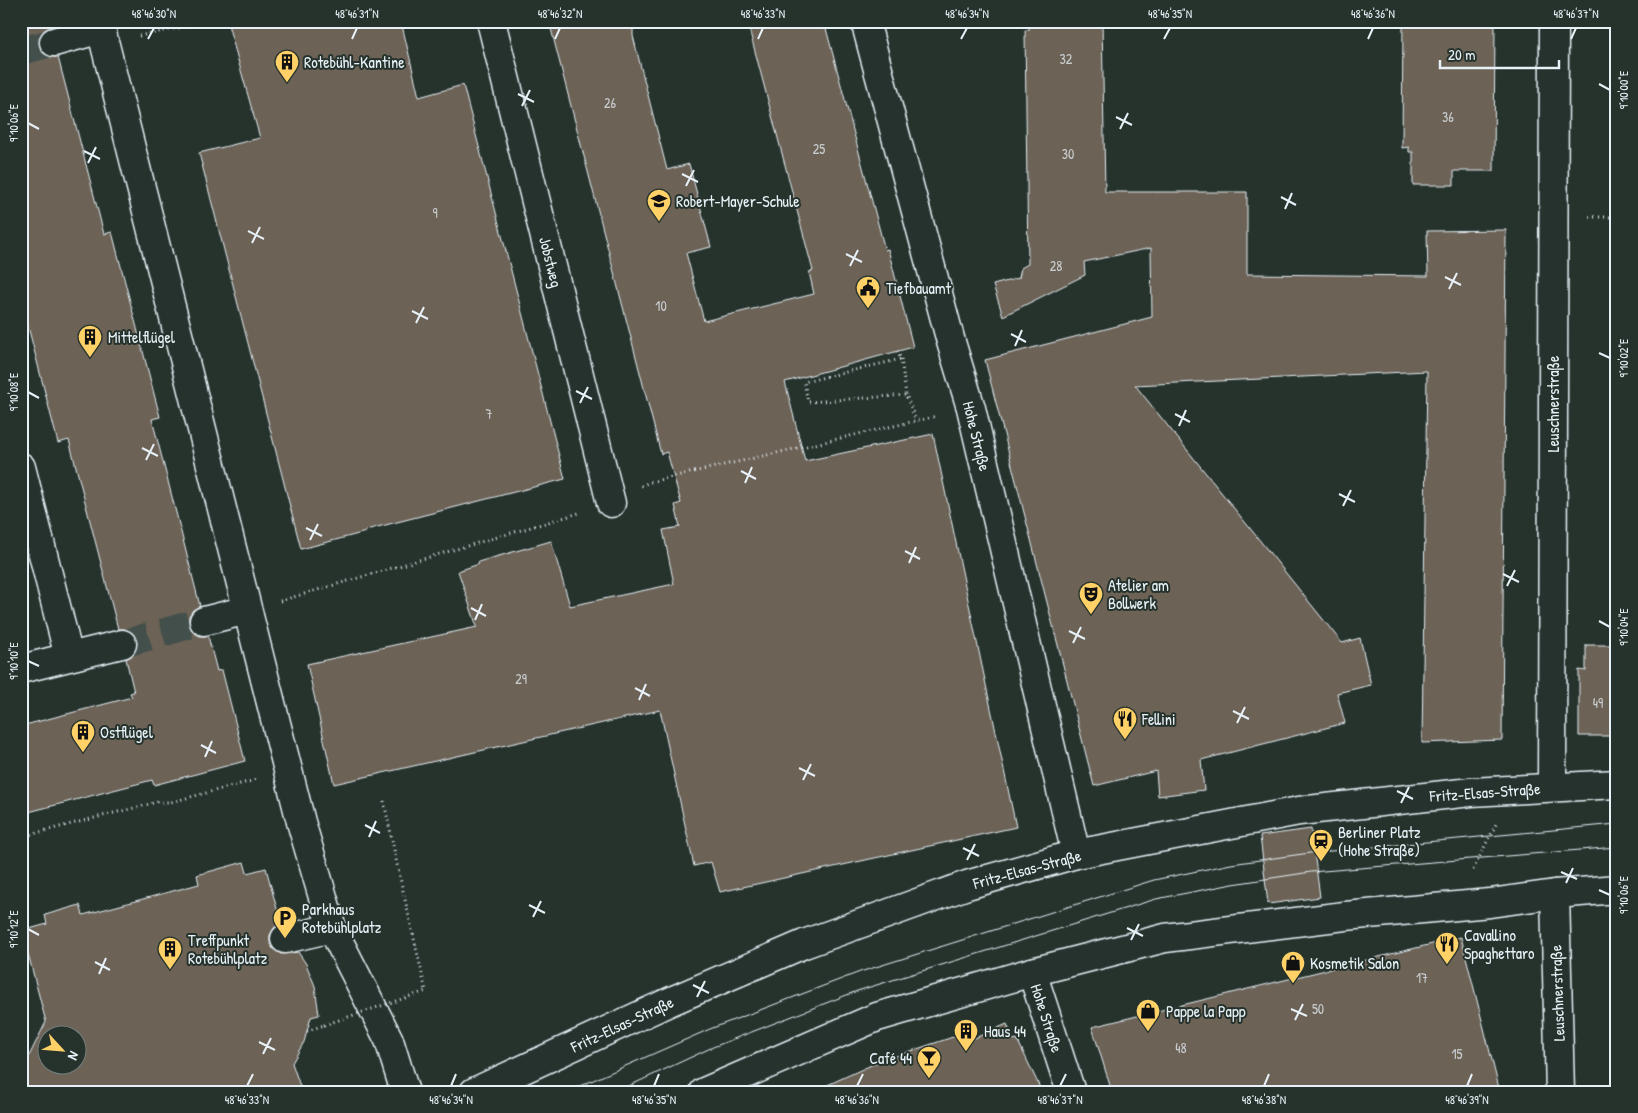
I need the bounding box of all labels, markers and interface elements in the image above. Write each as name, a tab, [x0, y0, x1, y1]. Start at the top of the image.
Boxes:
text: 48°46'30"N	[132, 5, 176, 22]
text: 48°46'31"N	[335, 5, 379, 22]
text: 48°46'32"N	[538, 5, 582, 22]
text: 48°46'33"N	[741, 5, 785, 22]
text: 48°46'34"N	[945, 5, 989, 22]
text: 48°46'35"N	[1148, 5, 1192, 22]
text: 48°46'36"N	[1351, 5, 1395, 22]
text: 48°46'37"N	[1553, 5, 1599, 22]
scale bar	[1440, 38, 1559, 70]
text: 20 m	[1448, 44, 1475, 65]
building icon: Rotebühl-Kantine	[274, 49, 300, 83]
house number: 32	[1060, 49, 1073, 68]
place label: Rotebühl-Kantine	[304, 51, 405, 73]
text: 9°10'00"E	[1615, 70, 1632, 109]
house number: 26	[604, 93, 616, 112]
text: 9°10'06"E	[5, 103, 22, 142]
house number: 36	[1442, 107, 1454, 126]
house number: 25	[813, 139, 825, 158]
house number: 30	[1062, 144, 1074, 163]
school or university icon: Robert-Mayer-Schule	[646, 188, 672, 222]
place label: Robert-Mayer-Schule	[676, 190, 800, 212]
house number: 9	[432, 203, 438, 222]
street label: Jobstweg	[534, 234, 568, 290]
house number: 28	[1050, 256, 1062, 275]
public building icon: Tiefbauamt	[855, 275, 881, 309]
place label: Tiefbauamt	[886, 277, 952, 299]
house number: 10	[655, 296, 667, 315]
building icon: Mittelflügel	[77, 324, 103, 358]
place label: Mittelflügel	[108, 326, 176, 348]
text: 9°10'02"E	[1615, 338, 1632, 377]
street label: Leuschnerstraße	[1542, 355, 1564, 452]
text: 9°10'08"E	[5, 372, 22, 411]
street label: Hohe Straße	[958, 399, 996, 474]
house number: 7	[486, 404, 493, 423]
place label: Atelier am Bollwerk	[1108, 574, 1169, 614]
theatre icon: Atelier am Bollwerk	[1078, 581, 1104, 615]
text: 9°10'04"E	[1615, 607, 1632, 646]
text: 9°10'10"E	[5, 642, 22, 680]
house number: 29	[515, 669, 527, 688]
house number: 49	[1593, 693, 1603, 712]
restaurant icon: Fellini	[1112, 706, 1138, 740]
place label: Fellini	[1141, 708, 1176, 730]
building icon: Ostflügel	[70, 719, 96, 753]
place label: Ostflügel	[100, 721, 154, 743]
street label: Fritz-Elsas-Straße	[1428, 777, 1542, 807]
place label: Berliner Platz (Hohe Straße)	[1338, 821, 1421, 861]
station icon: Berliner Platz (Hohe Straße)	[1308, 828, 1334, 862]
street label: Fritz-Elsas-Straße	[970, 844, 1084, 894]
text: 9°10'06"E	[1615, 875, 1632, 914]
place label: Parkhaus Rotebühlplatz	[302, 898, 381, 938]
parking icon: Parkhaus Rotebühlplatz	[272, 905, 298, 939]
text: 9°10'12"E	[5, 909, 22, 948]
place label: Cavallino Spaghettaro	[1464, 924, 1535, 964]
place label: Treffpunkt Rotebühlplatz	[188, 929, 267, 969]
restaurant icon: Cavallino Spaghettaro	[1434, 931, 1460, 965]
building icon: Treffpunkt Rotebühlplatz	[157, 936, 183, 970]
street label: Leuschnerstraße	[1544, 944, 1570, 1042]
shop icon: Kosmetik Salon	[1280, 950, 1306, 984]
place label: Kosmetik Salon	[1310, 952, 1399, 974]
house number: 17	[1416, 968, 1428, 987]
street label: Hohe Straße	[1026, 981, 1069, 1056]
street label: Fritz-Elsas-Straße	[566, 990, 678, 1058]
shop icon: Pappe la Papp	[1135, 998, 1161, 1032]
house number: 50	[1312, 999, 1324, 1018]
place label: Pappe la Papp	[1166, 1000, 1246, 1022]
building icon: Haus 44	[953, 1018, 979, 1052]
place label: Haus 44	[984, 1020, 1026, 1042]
north arrow	[38, 1026, 88, 1076]
house number: 48	[1175, 1038, 1187, 1057]
house number: 15	[1451, 1044, 1463, 1063]
bar icon: Café 44	[916, 1045, 942, 1079]
place label: Café 44	[869, 1047, 912, 1069]
text: N	[64, 1048, 84, 1064]
text: 48°46'33"N	[225, 1091, 269, 1108]
text: 48°46'34"N	[429, 1091, 473, 1108]
text: 48°46'35"N	[632, 1091, 676, 1108]
text: 48°46'36"N	[835, 1091, 879, 1108]
text: 48°46'37"N	[1037, 1091, 1083, 1108]
text: 48°46'38"N	[1242, 1091, 1286, 1108]
text: 48°46'39"N	[1445, 1091, 1489, 1108]

